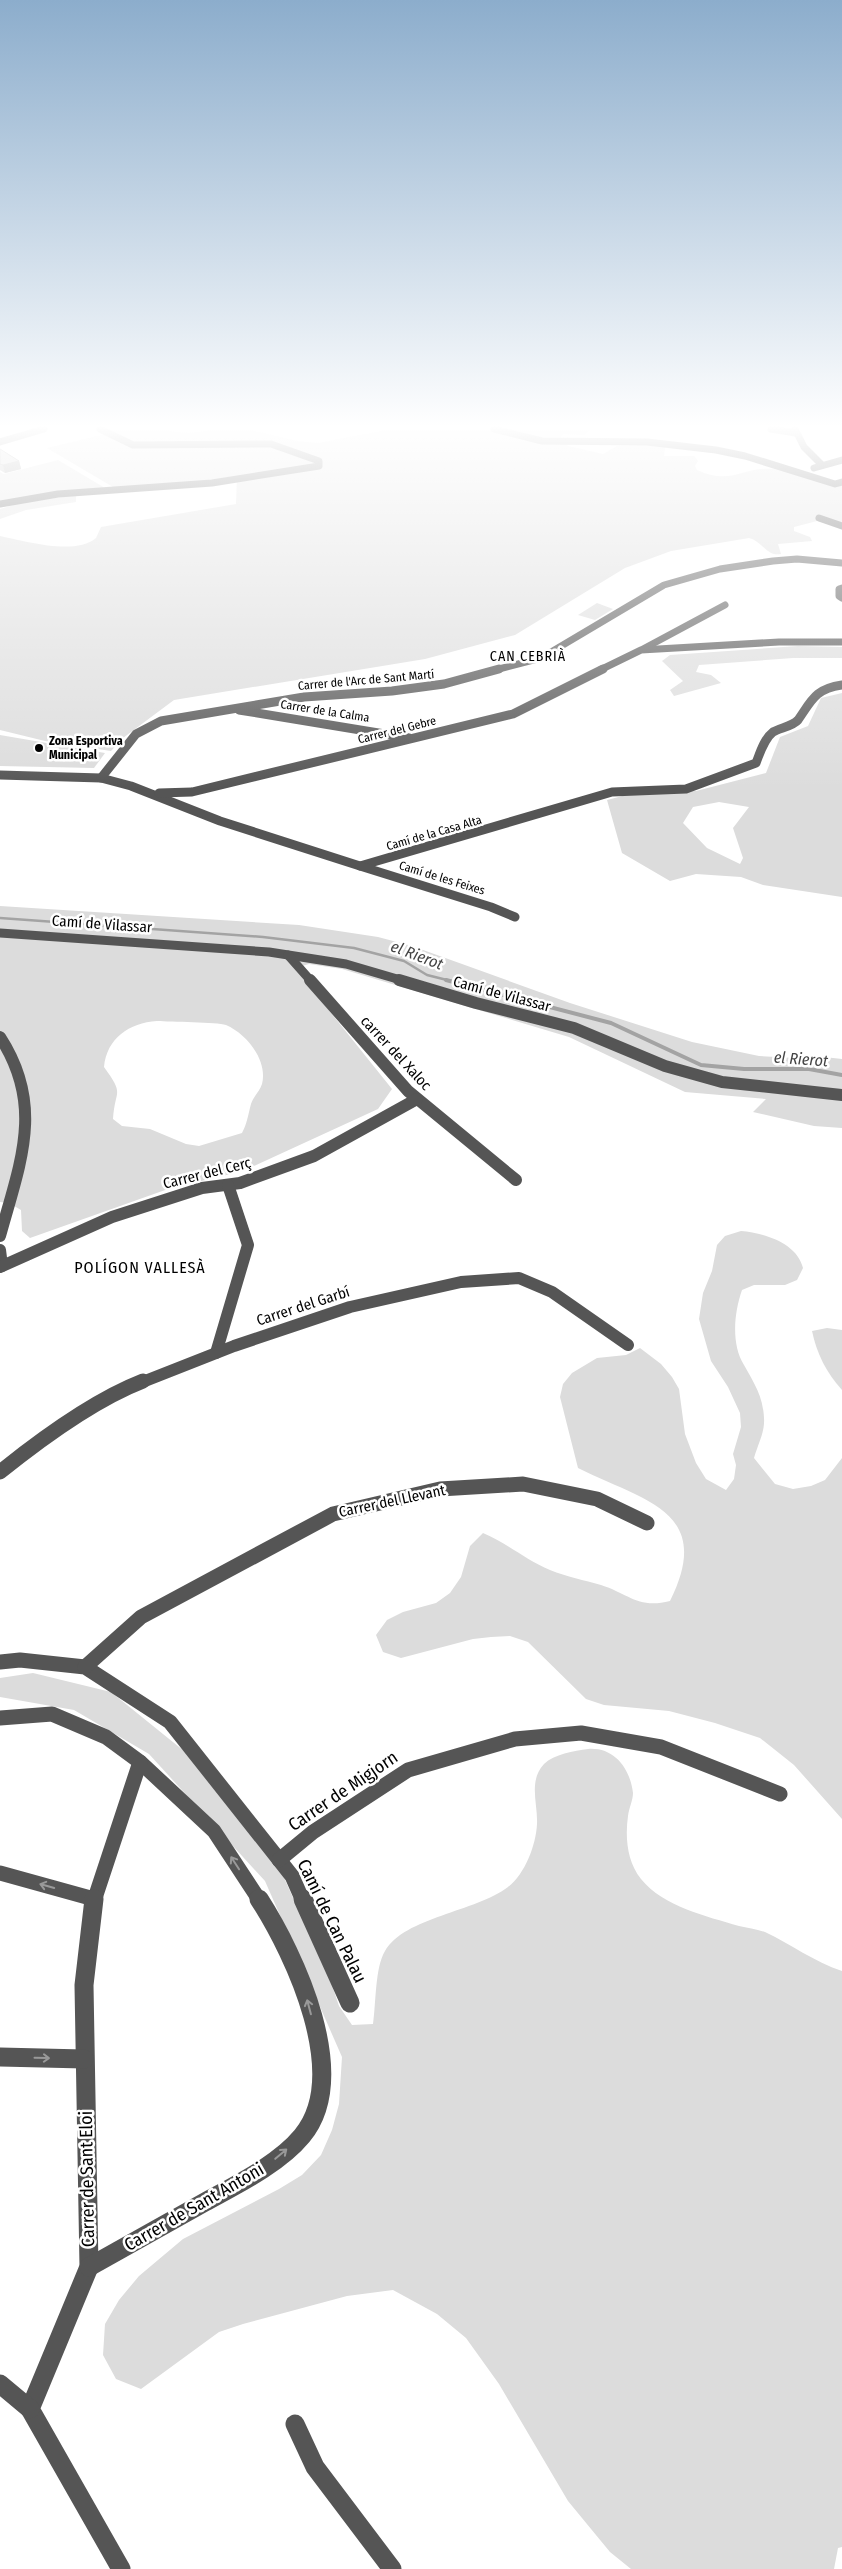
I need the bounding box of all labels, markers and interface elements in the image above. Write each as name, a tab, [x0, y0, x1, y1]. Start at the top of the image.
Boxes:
district label: CAN CEBRIÀ	[490, 647, 566, 665]
street label: Carrer de l'Arc de Sant Martí	[297, 667, 435, 693]
street label: Carrer de la Calma	[280, 697, 371, 725]
street label: Carrer del Gebre	[356, 713, 438, 746]
place label: Zona Esportiva Municipal	[49, 734, 123, 762]
marker: Zona Esportiva Municipal	[33, 742, 45, 754]
street label: Camí de la Casa Alta	[385, 813, 483, 853]
street label: Camí de les Feixes	[397, 858, 487, 898]
street label: Camí de Vilassar	[51, 912, 153, 937]
water label: el Rierot	[388, 936, 447, 974]
street label: Camí de Vilassar	[451, 972, 554, 1016]
street label: carrer del Xaloc	[357, 1012, 436, 1094]
water label: el Rierot	[773, 1048, 830, 1070]
street label: Carrer del Cerç	[161, 1153, 253, 1193]
district label: POLÍGON VALLESÀ	[74, 1258, 206, 1277]
street label: Carrer del Garbí	[254, 1282, 352, 1330]
street label: Carrer del Llevant	[337, 1481, 447, 1521]
street label: Carrer de Migjorn	[284, 1746, 402, 1836]
one-way arrow	[230, 1856, 241, 1870]
street label: Camí de Can Palau	[293, 1856, 371, 1986]
one-way arrow	[40, 1881, 56, 1890]
one-way arrow	[303, 1999, 313, 2015]
one-way arrow	[34, 2054, 50, 2063]
street label: Carrer de Sant Eloi	[75, 2111, 99, 2247]
one-way arrow	[275, 2148, 288, 2159]
street label: Carrer de Sant Antoni	[120, 2158, 268, 2256]

